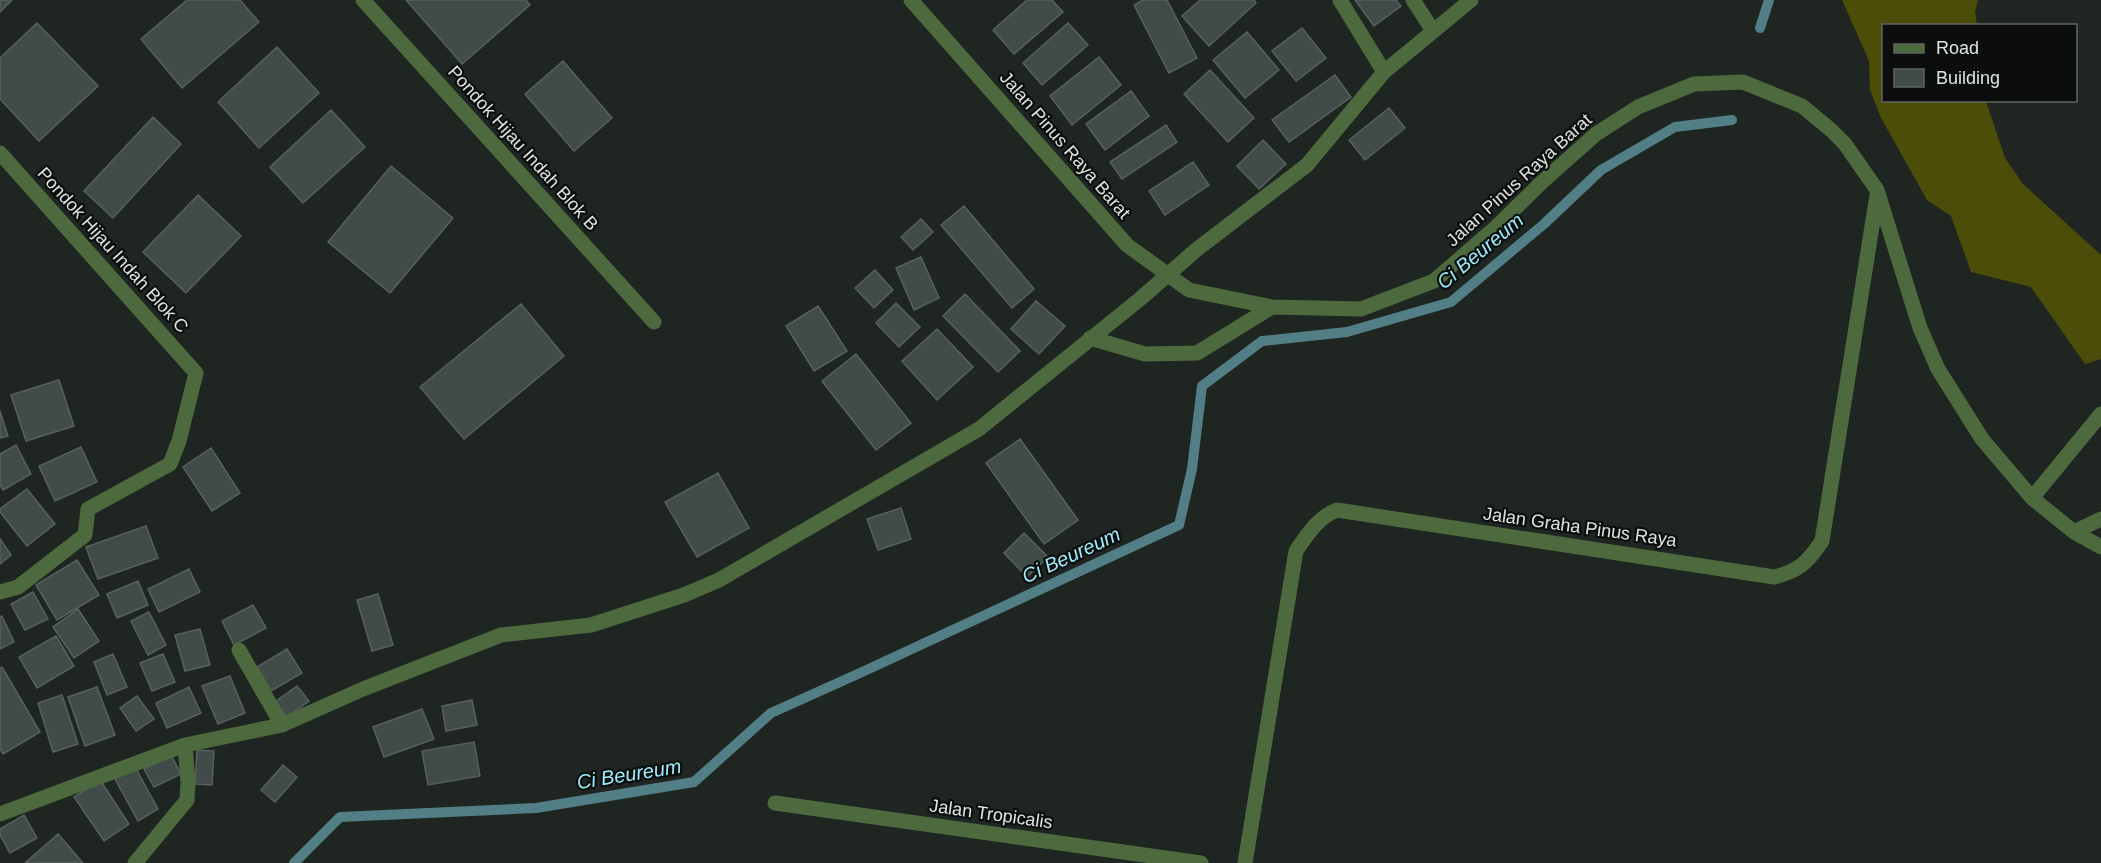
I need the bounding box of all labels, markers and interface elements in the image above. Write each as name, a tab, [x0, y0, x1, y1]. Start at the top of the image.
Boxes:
legend	[1882, 24, 2077, 102]
text: Road	[1936, 38, 1979, 58]
street label: Pondok Hijau Indah Blok B	[444, 62, 602, 234]
street label: Jalan Pinus Raya Barat	[996, 67, 1134, 223]
text: Building	[1936, 68, 2000, 88]
street label: Jalan Pinus Raya Barat	[1442, 110, 1596, 250]
street label: Pondok Hijau Indah Blok C	[34, 163, 192, 337]
water label: Ci Beureum	[1432, 209, 1528, 293]
street label: Jalan Graha Pinus Raya	[1482, 504, 1679, 551]
water label: Ci Beureum	[1018, 523, 1124, 587]
water label: Ci Beureum	[575, 755, 683, 793]
street label: Jalan Tropicalis	[928, 795, 1054, 833]

